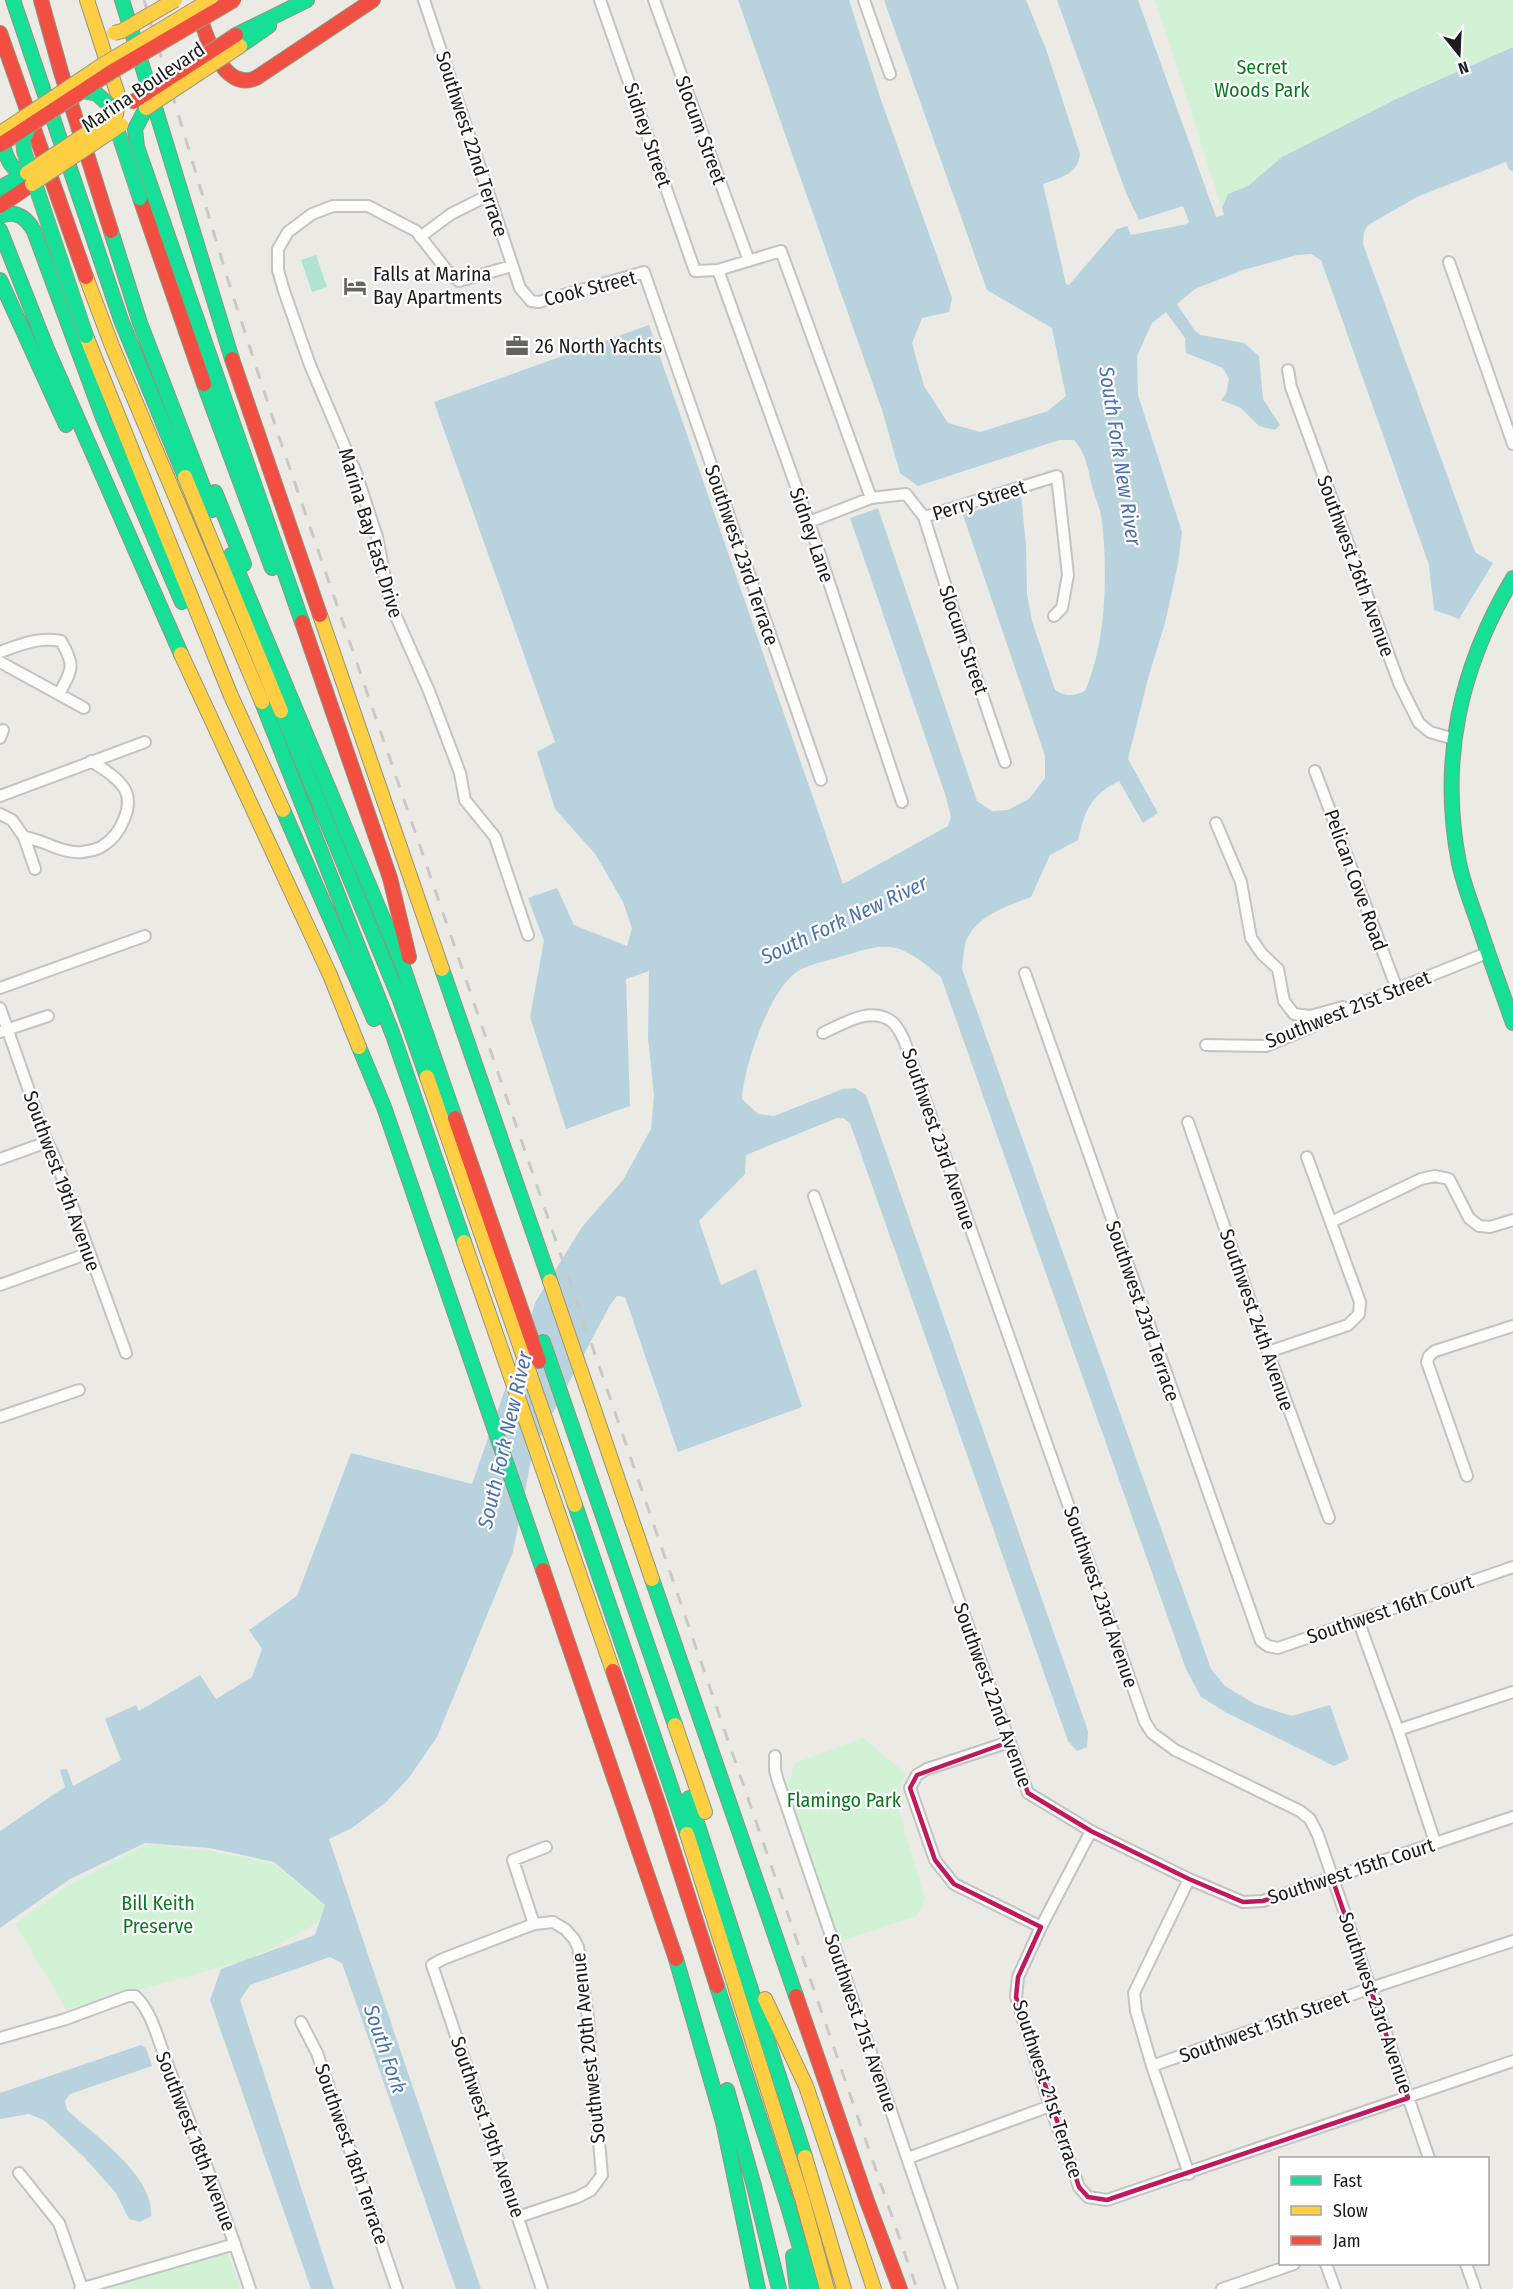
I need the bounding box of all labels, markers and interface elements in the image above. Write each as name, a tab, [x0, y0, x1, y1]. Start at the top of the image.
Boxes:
north arrow	[1429, 24, 1489, 84]
street label: Marina Boulevard	[77, 37, 209, 137]
street label: Southwest 22nd Terrace	[431, 48, 513, 240]
park label: Secret Woods Park	[1214, 55, 1310, 102]
text: N	[1456, 57, 1471, 78]
street label: Slocum Street	[670, 72, 732, 188]
street label: Sidney Street	[619, 80, 677, 191]
place label: Falls at Marina Bay Apartments	[373, 262, 502, 309]
street label: Cook Street	[541, 265, 639, 311]
hotel icon: Falls at Marina Bay Apartments	[342, 273, 368, 299]
office icon: 26 North Yachts	[504, 333, 530, 359]
place label: 26 North Yachts	[535, 334, 662, 358]
water label: South Fork New River	[1093, 364, 1147, 548]
street label: Marina Bay East Drive	[334, 445, 408, 621]
street label: Southwest 23rd Terrace	[700, 461, 784, 649]
street label: Southwest 26th Avenue	[1312, 472, 1400, 660]
street label: Perry Street	[929, 474, 1029, 526]
street label: Sidney Lane	[785, 484, 839, 586]
street label: Slocum Street	[934, 582, 994, 698]
street label: Pelican Cove Road	[1319, 806, 1393, 954]
water label: South Fork New River	[756, 870, 932, 970]
street label: Southwest 21st Street	[1262, 965, 1434, 1053]
street label: Southwest 23rd Avenue	[897, 1045, 981, 1233]
street label: Southwest 19th Avenue	[18, 1088, 106, 1274]
street label: Southwest 23rd Terrace	[1101, 1217, 1185, 1405]
street label: Southwest 24th Avenue	[1215, 1226, 1299, 1414]
water label: South Fork New River	[472, 1348, 538, 1532]
street label: Southwest 23rd Avenue	[1059, 1503, 1143, 1691]
street label: Southwest 16th Court	[1304, 1569, 1477, 1649]
street label: Southwest 22nd Avenue	[948, 1600, 1038, 1790]
park label: Flamingo Park	[787, 1788, 902, 1812]
street label: Southwest 15th Court	[1265, 1833, 1438, 1909]
park label: Bill Keith Preserve	[121, 1891, 195, 1938]
street label: Southwest 23rd Avenue	[1334, 1909, 1418, 2097]
street label: Southwest 21st Avenue	[819, 1931, 903, 2115]
street label: Southwest 20th Avenue	[566, 1951, 610, 2145]
street label: Southwest 15th Street	[1176, 1984, 1352, 2068]
street label: Southwest 21st Terrace	[1008, 1997, 1088, 2181]
water label: South Fork	[357, 2000, 412, 2097]
street label: Southwest 19th Avenue	[446, 2033, 530, 2221]
street label: Southwest 18th Avenue	[151, 2048, 241, 2234]
street label: Southwest 18th Terrace	[310, 2060, 394, 2248]
legend	[1279, 2157, 1489, 2265]
text: Fast	[1333, 2170, 1362, 2192]
text: Slow	[1333, 2200, 1368, 2222]
text: Jam	[1333, 2230, 1361, 2252]

